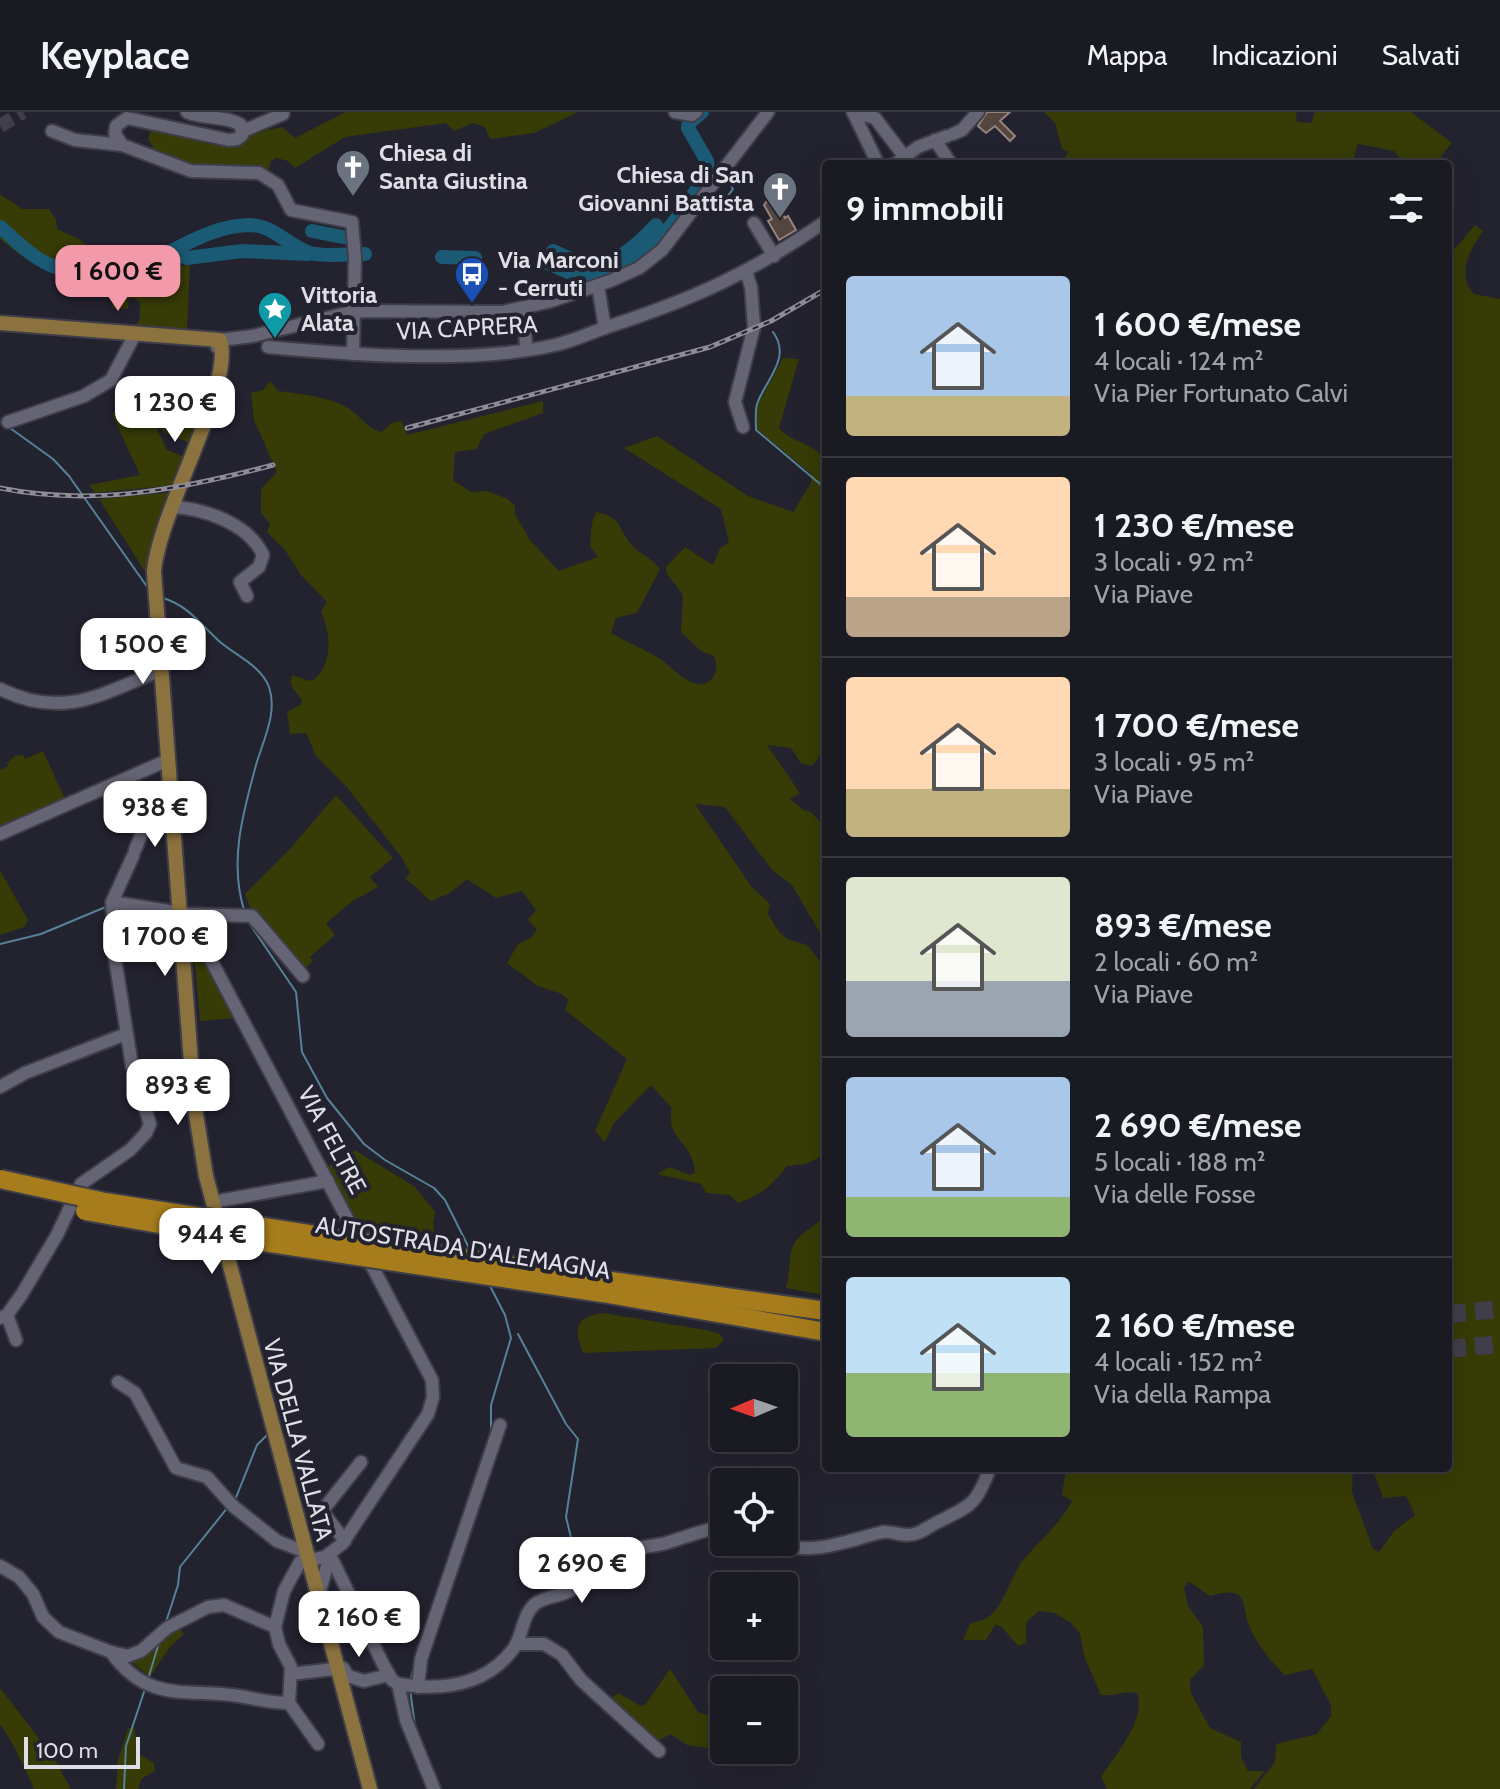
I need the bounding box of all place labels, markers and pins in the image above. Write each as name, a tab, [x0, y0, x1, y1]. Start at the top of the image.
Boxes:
place label: Chiesa di Santa Giustina	[379, 138, 528, 195]
church icon: Chiesa di Santa Giustina	[334, 148, 372, 198]
place label: Chiesa di San Giovanni Battista	[578, 160, 754, 217]
church icon: Chiesa di San Giovanni Battista	[761, 170, 799, 220]
pin: 1 600 €	[44, 245, 192, 313]
place label: Via Marconi - Cerruti	[498, 245, 619, 302]
bus stop icon: Via Marconi - Cerruti	[453, 255, 491, 305]
place label: Vittoria Alata	[301, 280, 377, 337]
place icon: Vittoria Alata	[256, 290, 294, 340]
pin: 1 230 €	[101, 376, 249, 444]
pin: 1 500 €	[69, 618, 217, 686]
pin: 938 €	[99, 781, 211, 849]
pin: 1 700 €	[91, 910, 239, 978]
pin: 893 €	[122, 1059, 234, 1127]
pin: 944 €	[156, 1208, 268, 1276]
pin: 2 690 €	[508, 1537, 656, 1605]
pin: 2 160 €	[285, 1591, 433, 1659]

